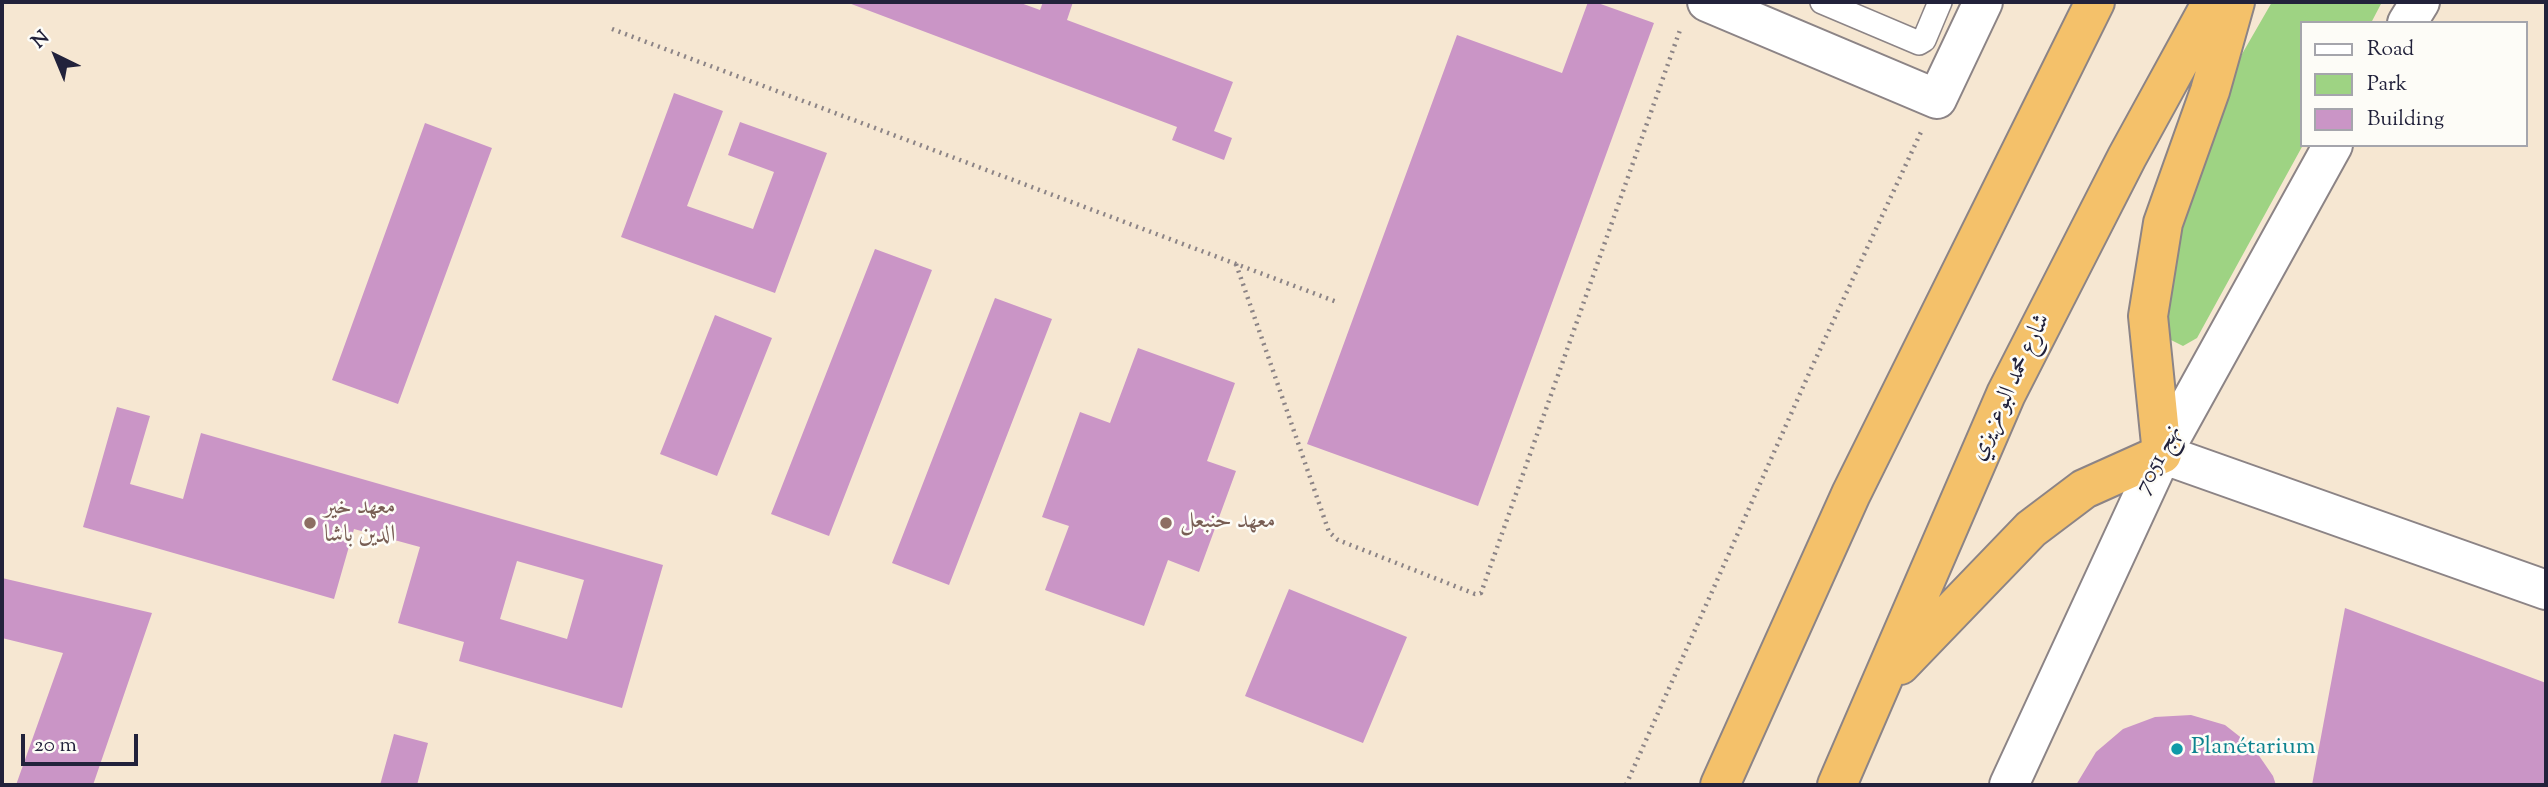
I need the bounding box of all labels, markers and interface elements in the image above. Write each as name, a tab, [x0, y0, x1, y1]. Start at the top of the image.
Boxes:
north arrow	[21, 21, 91, 91]
legend	[2300, 21, 2527, 147]
text: N	[27, 25, 56, 55]
text: Road	[2367, 35, 2414, 65]
text: Park	[2367, 70, 2407, 100]
text: Building	[2367, 105, 2444, 135]
street label: شارع محمد البوعزيزي	[1965, 310, 2059, 466]
street label: نهج 7051	[2130, 421, 2190, 499]
place label: معهد خير الدين باشا	[324, 495, 396, 551]
place label: معهد حنبعل	[1180, 509, 1276, 537]
marker: معهد خير الدين باشا	[302, 515, 318, 531]
marker: معهد حنبعل	[1158, 515, 1174, 531]
scale bar	[24, 720, 142, 764]
text: 20 m	[34, 731, 77, 761]
place label: Planétarium	[2191, 735, 2316, 763]
marker: Planétarium	[2169, 741, 2185, 757]

